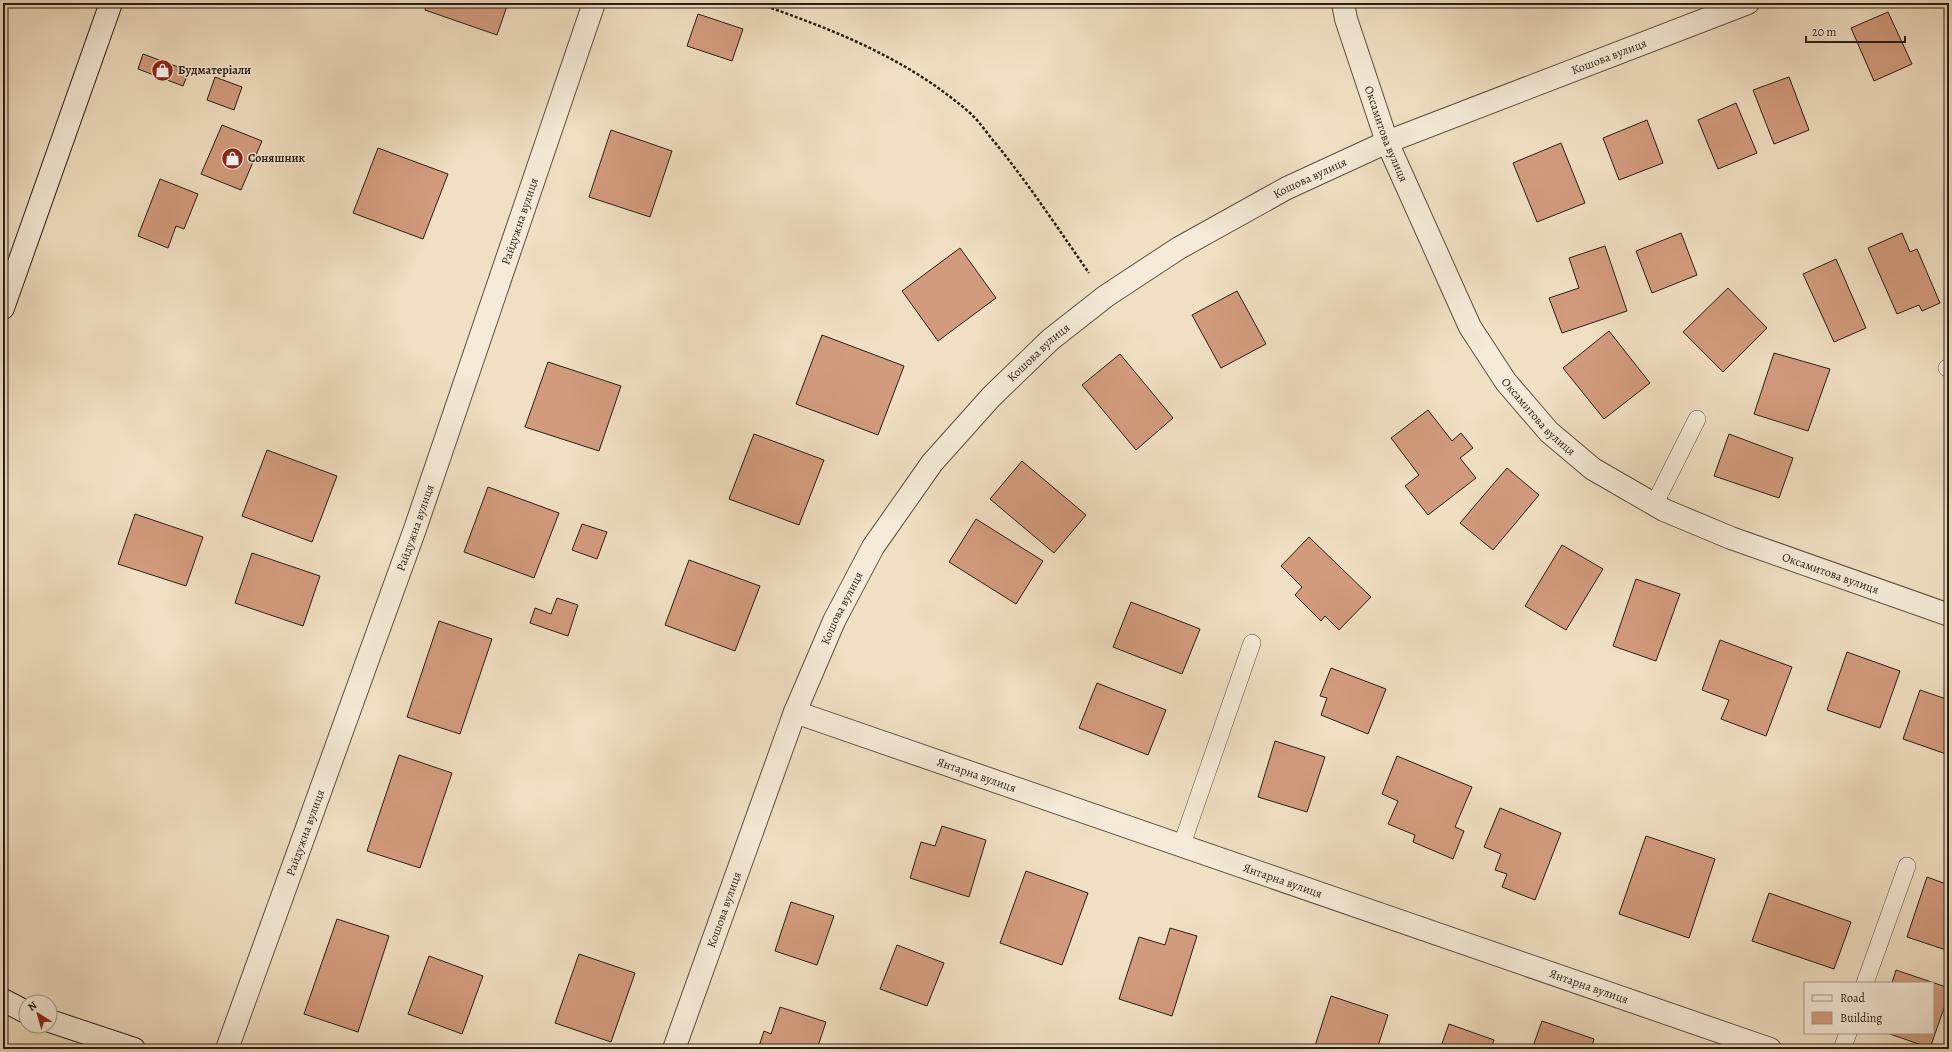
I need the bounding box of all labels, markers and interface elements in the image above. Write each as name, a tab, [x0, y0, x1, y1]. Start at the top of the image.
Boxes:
scale bar	[1806, 18, 1905, 44]
text: 20 m	[1812, 24, 1836, 40]
street label: Кошова вулиця	[1569, 35, 1649, 78]
shop icon: Будматеріали	[150, 57, 176, 83]
place label: Будматеріали	[178, 62, 251, 78]
street label: Оксамитова вулиця	[1361, 84, 1412, 185]
shop icon: Соняшник	[219, 145, 245, 171]
place label: Соняшник	[248, 150, 306, 166]
street label: Кошова вулиця	[1270, 154, 1349, 202]
street label: Райдужна вулиця	[498, 175, 542, 267]
street label: Кошова вулиця	[1004, 319, 1073, 385]
street label: Оксамитова вулиця	[1498, 374, 1579, 459]
street label: Райдужна вулиця	[392, 482, 438, 573]
street label: Оксамитова вулиця	[1780, 549, 1881, 598]
street label: Кошова вулиця	[817, 569, 867, 647]
street label: Янтарна вулиця	[935, 754, 1018, 796]
street label: Райдужна вулиця	[282, 787, 328, 878]
street label: Янтарна вулиця	[1241, 859, 1325, 902]
street label: Кошова вулиця	[703, 869, 745, 950]
street label: Янтарна вулиця	[1547, 965, 1631, 1008]
legend	[1804, 982, 1934, 1034]
text: Road	[1840, 990, 1866, 1006]
north arrow	[18, 994, 58, 1034]
text: N	[25, 998, 40, 1015]
text: Building	[1840, 1010, 1882, 1026]

